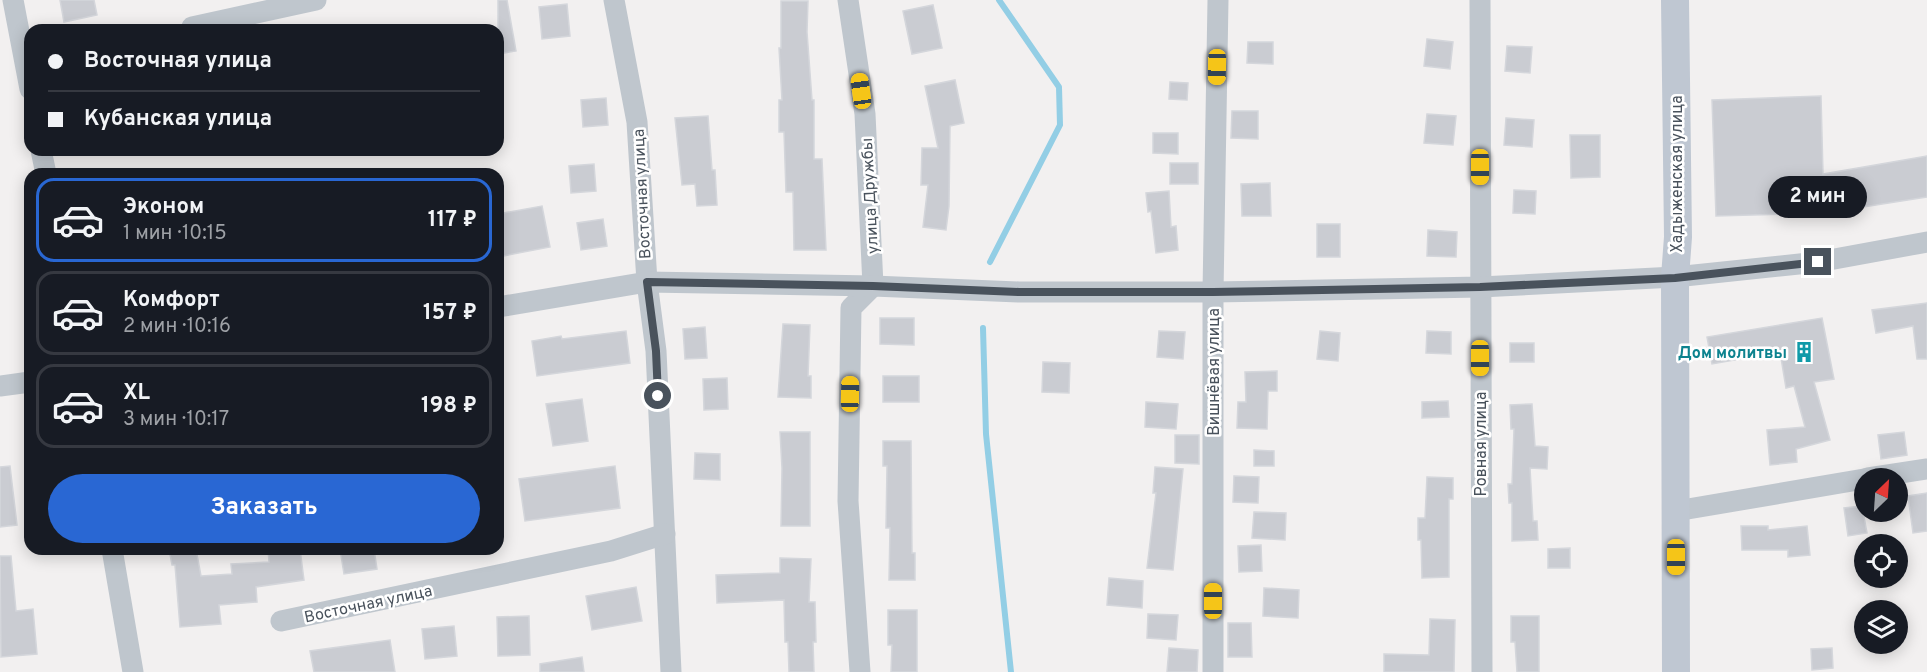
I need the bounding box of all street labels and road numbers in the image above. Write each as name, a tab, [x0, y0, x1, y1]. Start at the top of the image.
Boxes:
street label: Хадыженская улица	[1668, 95, 1688, 253]
street label: Восточная улица	[630, 128, 656, 259]
street label: улица Дружбы	[858, 137, 884, 254]
street label: Вишнёвая улица	[1205, 308, 1225, 436]
street label: Ровная улица	[1472, 392, 1492, 496]
street label: Восточная улица	[303, 582, 434, 628]

